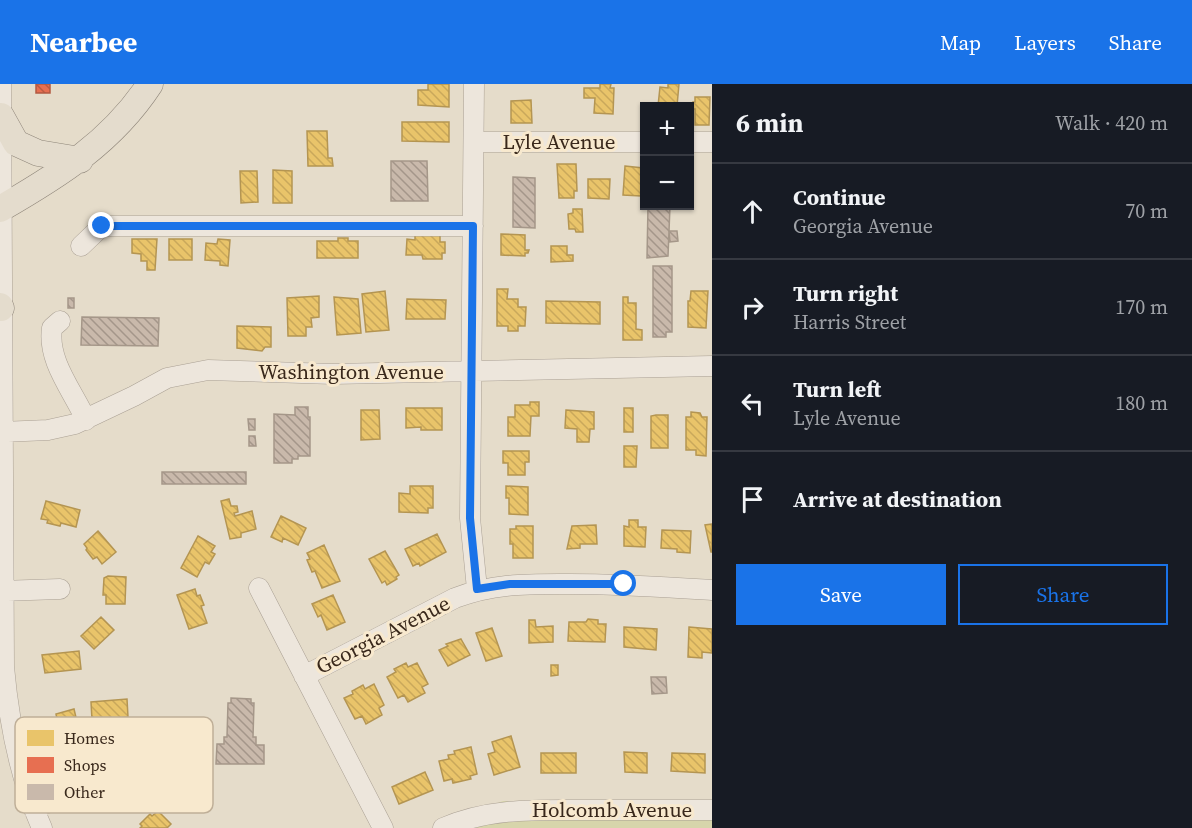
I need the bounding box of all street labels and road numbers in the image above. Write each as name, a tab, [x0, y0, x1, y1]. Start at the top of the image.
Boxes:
street label: Lyle Avenue	[502, 127, 616, 156]
street label: Washington Avenue	[258, 357, 444, 386]
street label: Georgia Avenue	[311, 588, 455, 681]
street label: Holcomb Avenue	[532, 795, 692, 824]

